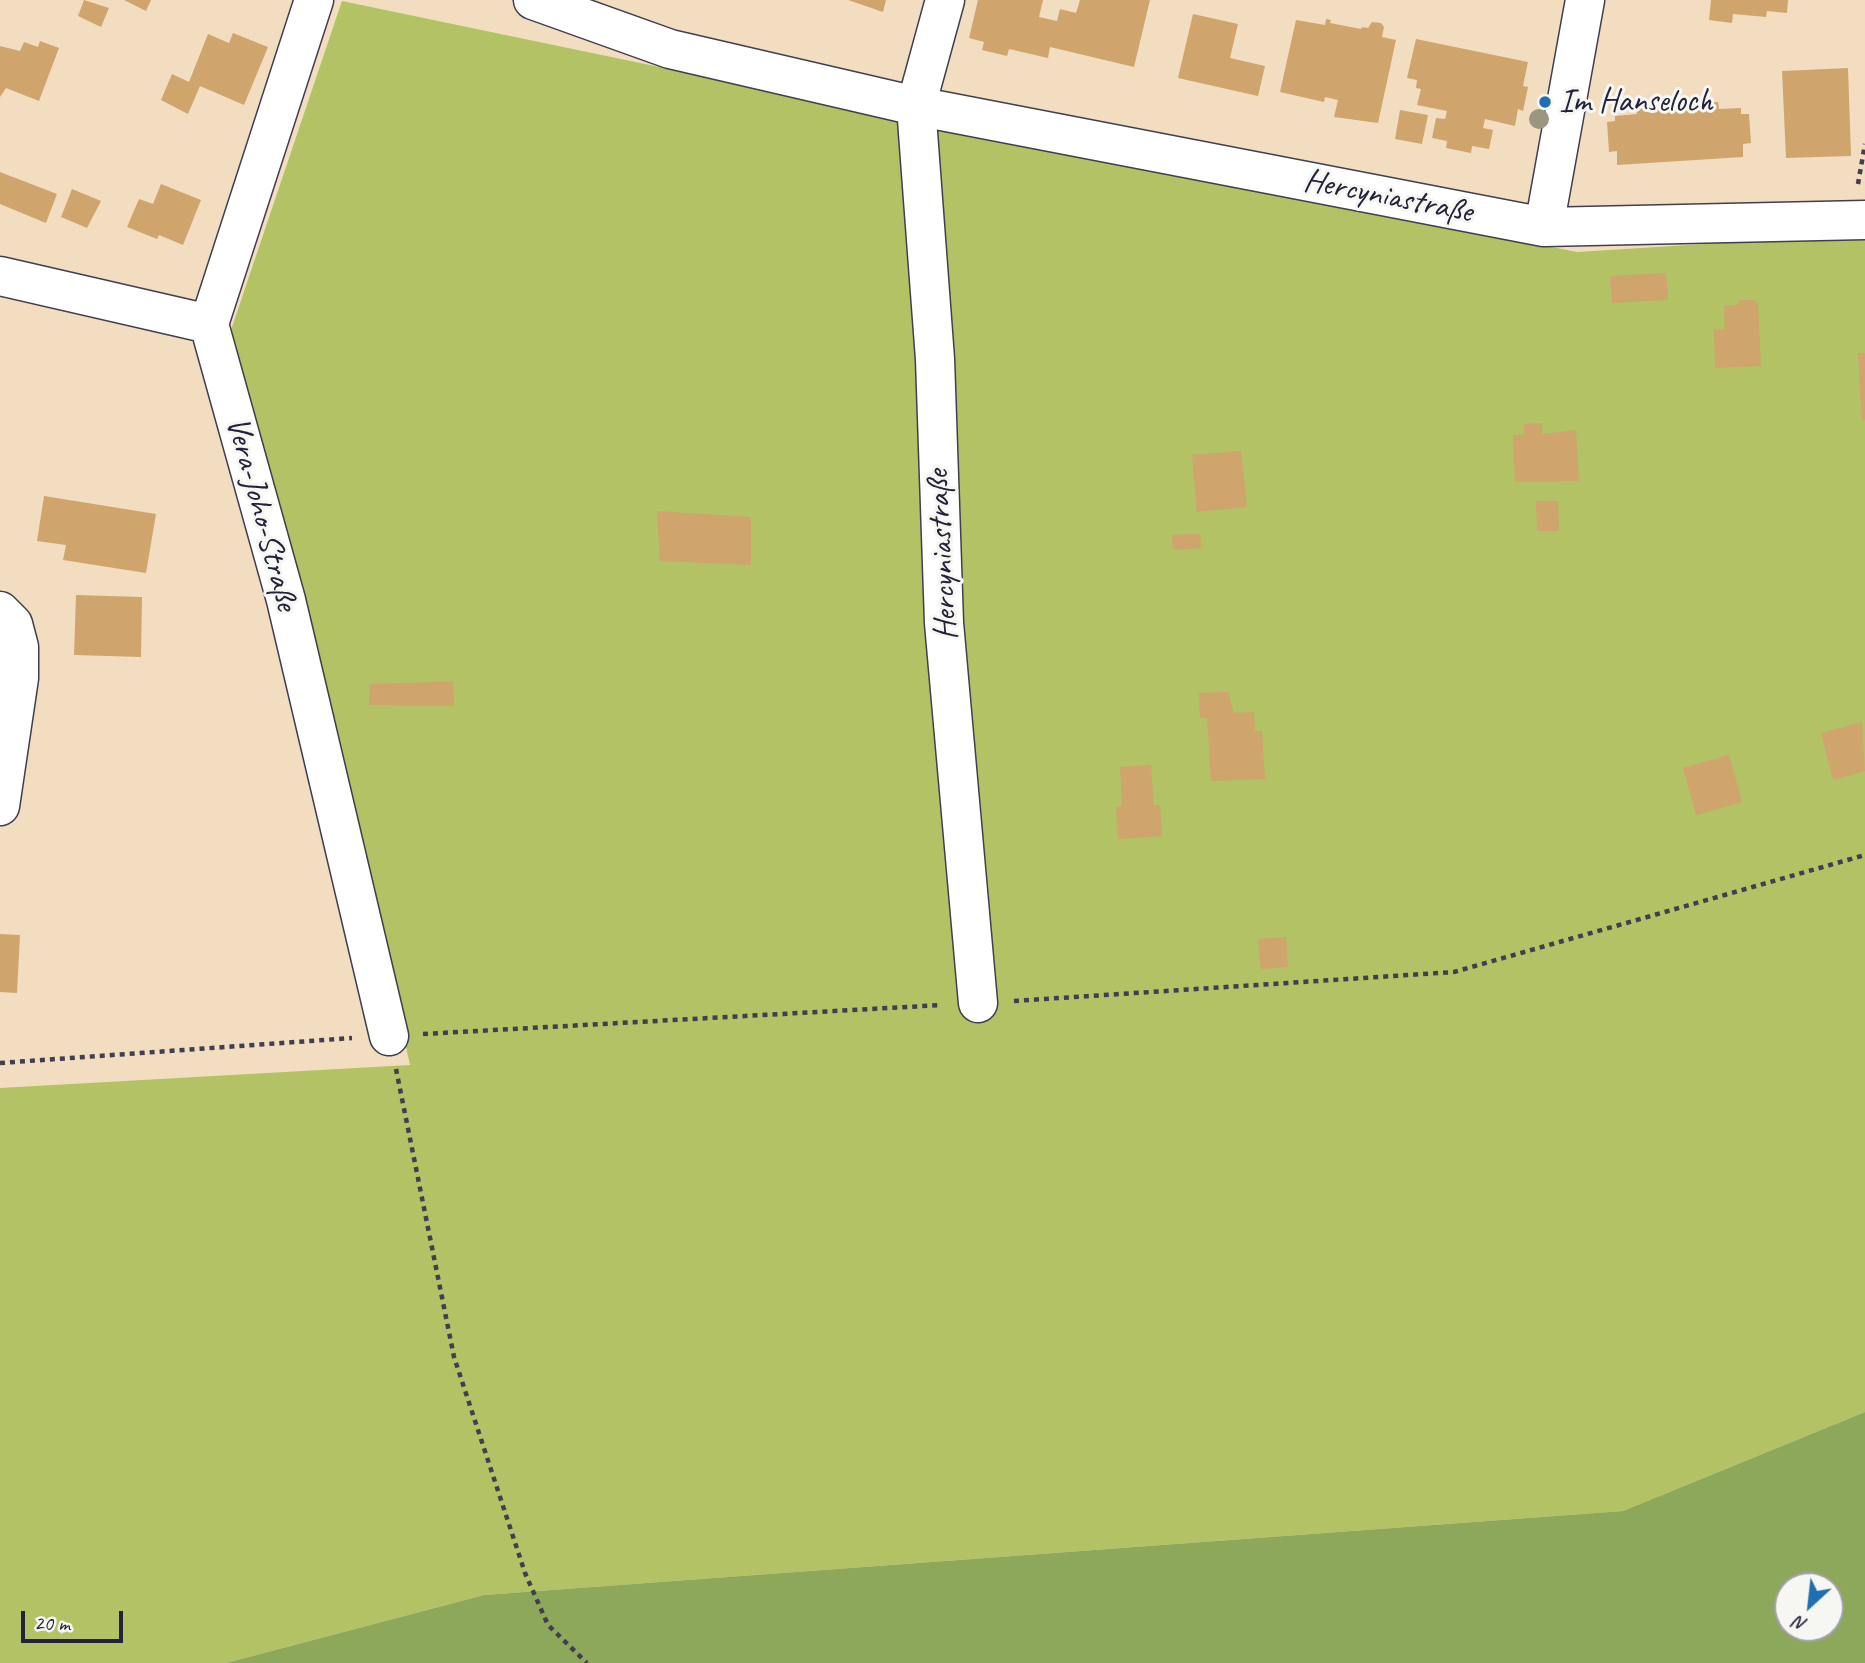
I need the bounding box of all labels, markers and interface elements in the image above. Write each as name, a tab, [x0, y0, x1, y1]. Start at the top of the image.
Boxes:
place label: Im Hanseloch	[1559, 82, 1712, 122]
marker: Im Hanseloch	[1537, 94, 1553, 110]
street label: Hercyniastraße	[1300, 161, 1476, 233]
street label: Vera-Joho-Straße	[216, 413, 306, 615]
street label: Hercyniastraße	[919, 469, 967, 641]
north arrow	[1774, 1572, 1844, 1642]
scale bar	[24, 1596, 126, 1640]
text: 20 m	[34, 1610, 70, 1636]
text: N	[1790, 1611, 1811, 1637]

